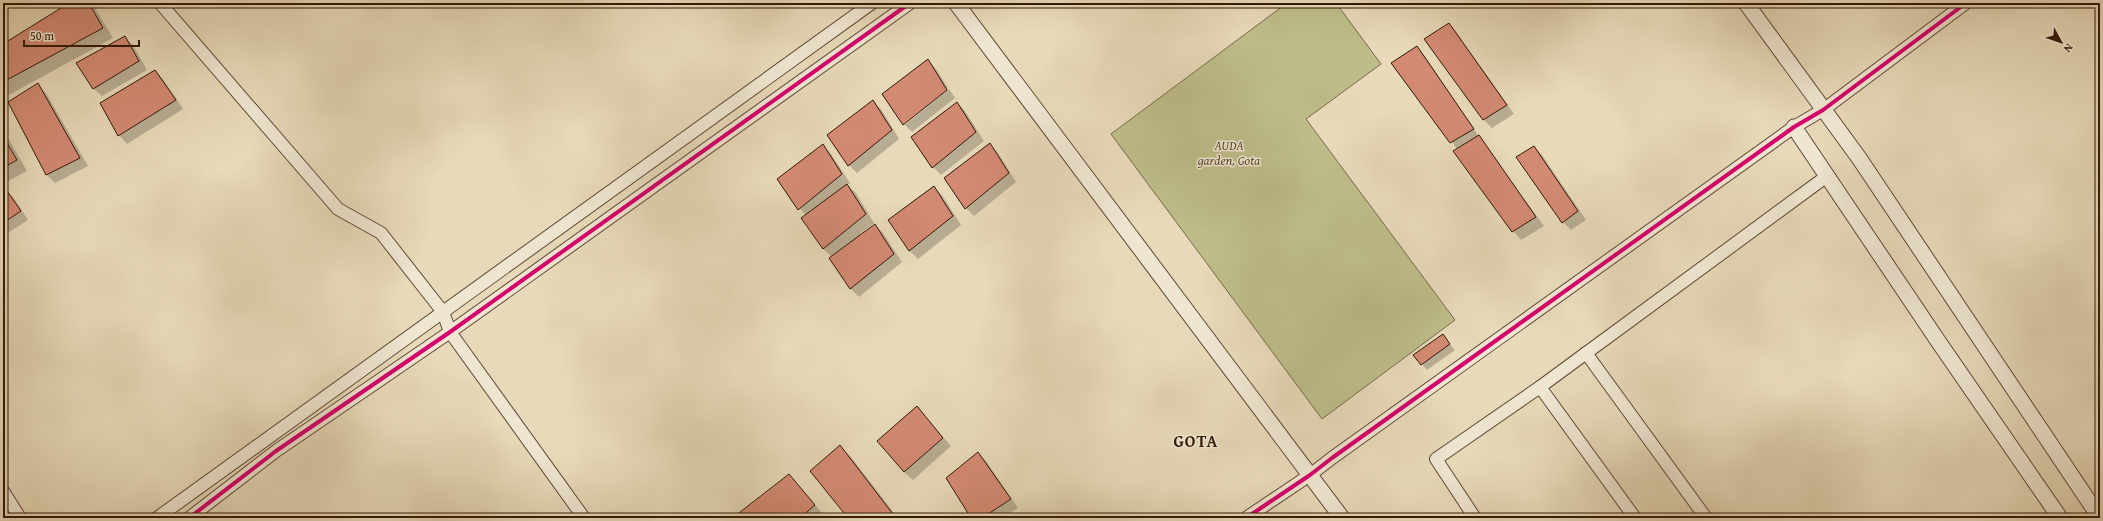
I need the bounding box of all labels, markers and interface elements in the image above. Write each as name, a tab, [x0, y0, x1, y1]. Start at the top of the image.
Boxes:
scale bar	[24, 22, 139, 48]
north arrow	[2041, 22, 2081, 62]
text: 50 m	[30, 27, 54, 44]
text: N	[2060, 40, 2077, 57]
park label: AUDA garden, Gota	[1197, 136, 1260, 170]
district label: GOTA	[1174, 428, 1218, 453]

